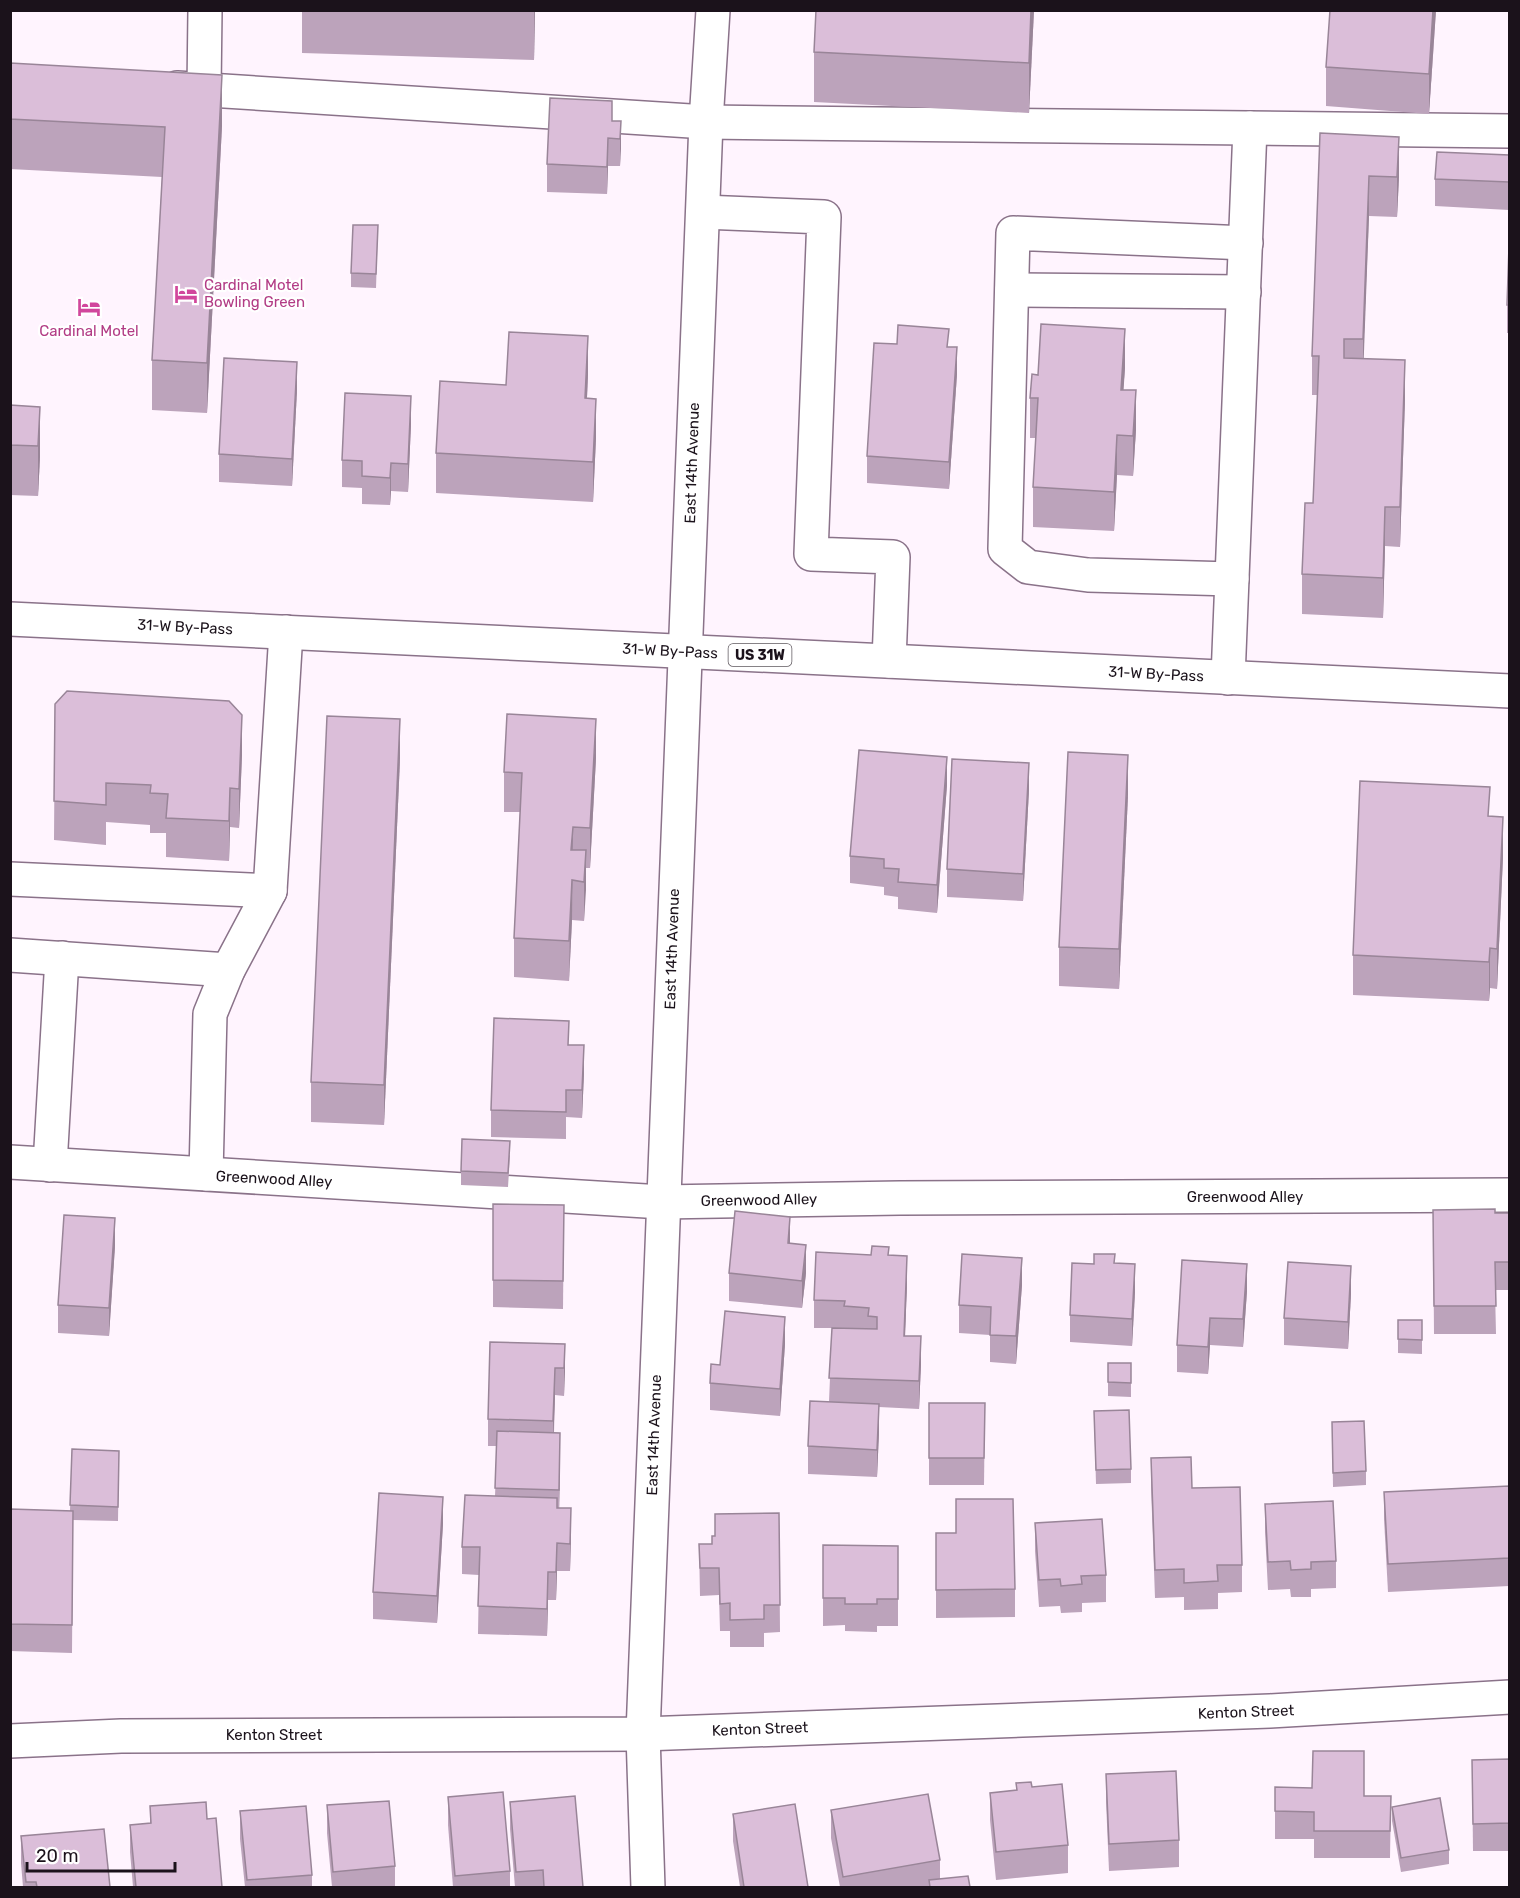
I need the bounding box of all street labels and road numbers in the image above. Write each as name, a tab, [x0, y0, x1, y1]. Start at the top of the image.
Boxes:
street label: East 14th Avenue	[681, 402, 703, 524]
street label: 31-W By-Pass	[137, 616, 234, 639]
street label: 31-W By-Pass	[622, 640, 719, 663]
road number: US 31W	[728, 644, 792, 666]
street label: 31-W By-Pass	[1108, 663, 1205, 686]
street label: East 14th Avenue	[661, 888, 683, 1010]
street label: Greenwood Alley	[215, 1167, 333, 1191]
street label: Greenwood Alley	[1187, 1188, 1303, 1206]
street label: Greenwood Alley	[701, 1190, 817, 1210]
street label: East 14th Avenue	[643, 1374, 665, 1496]
street label: Kenton Street	[1197, 1701, 1295, 1723]
street label: Kenton Street	[711, 1718, 809, 1740]
street label: Kenton Street	[226, 1726, 322, 1744]

